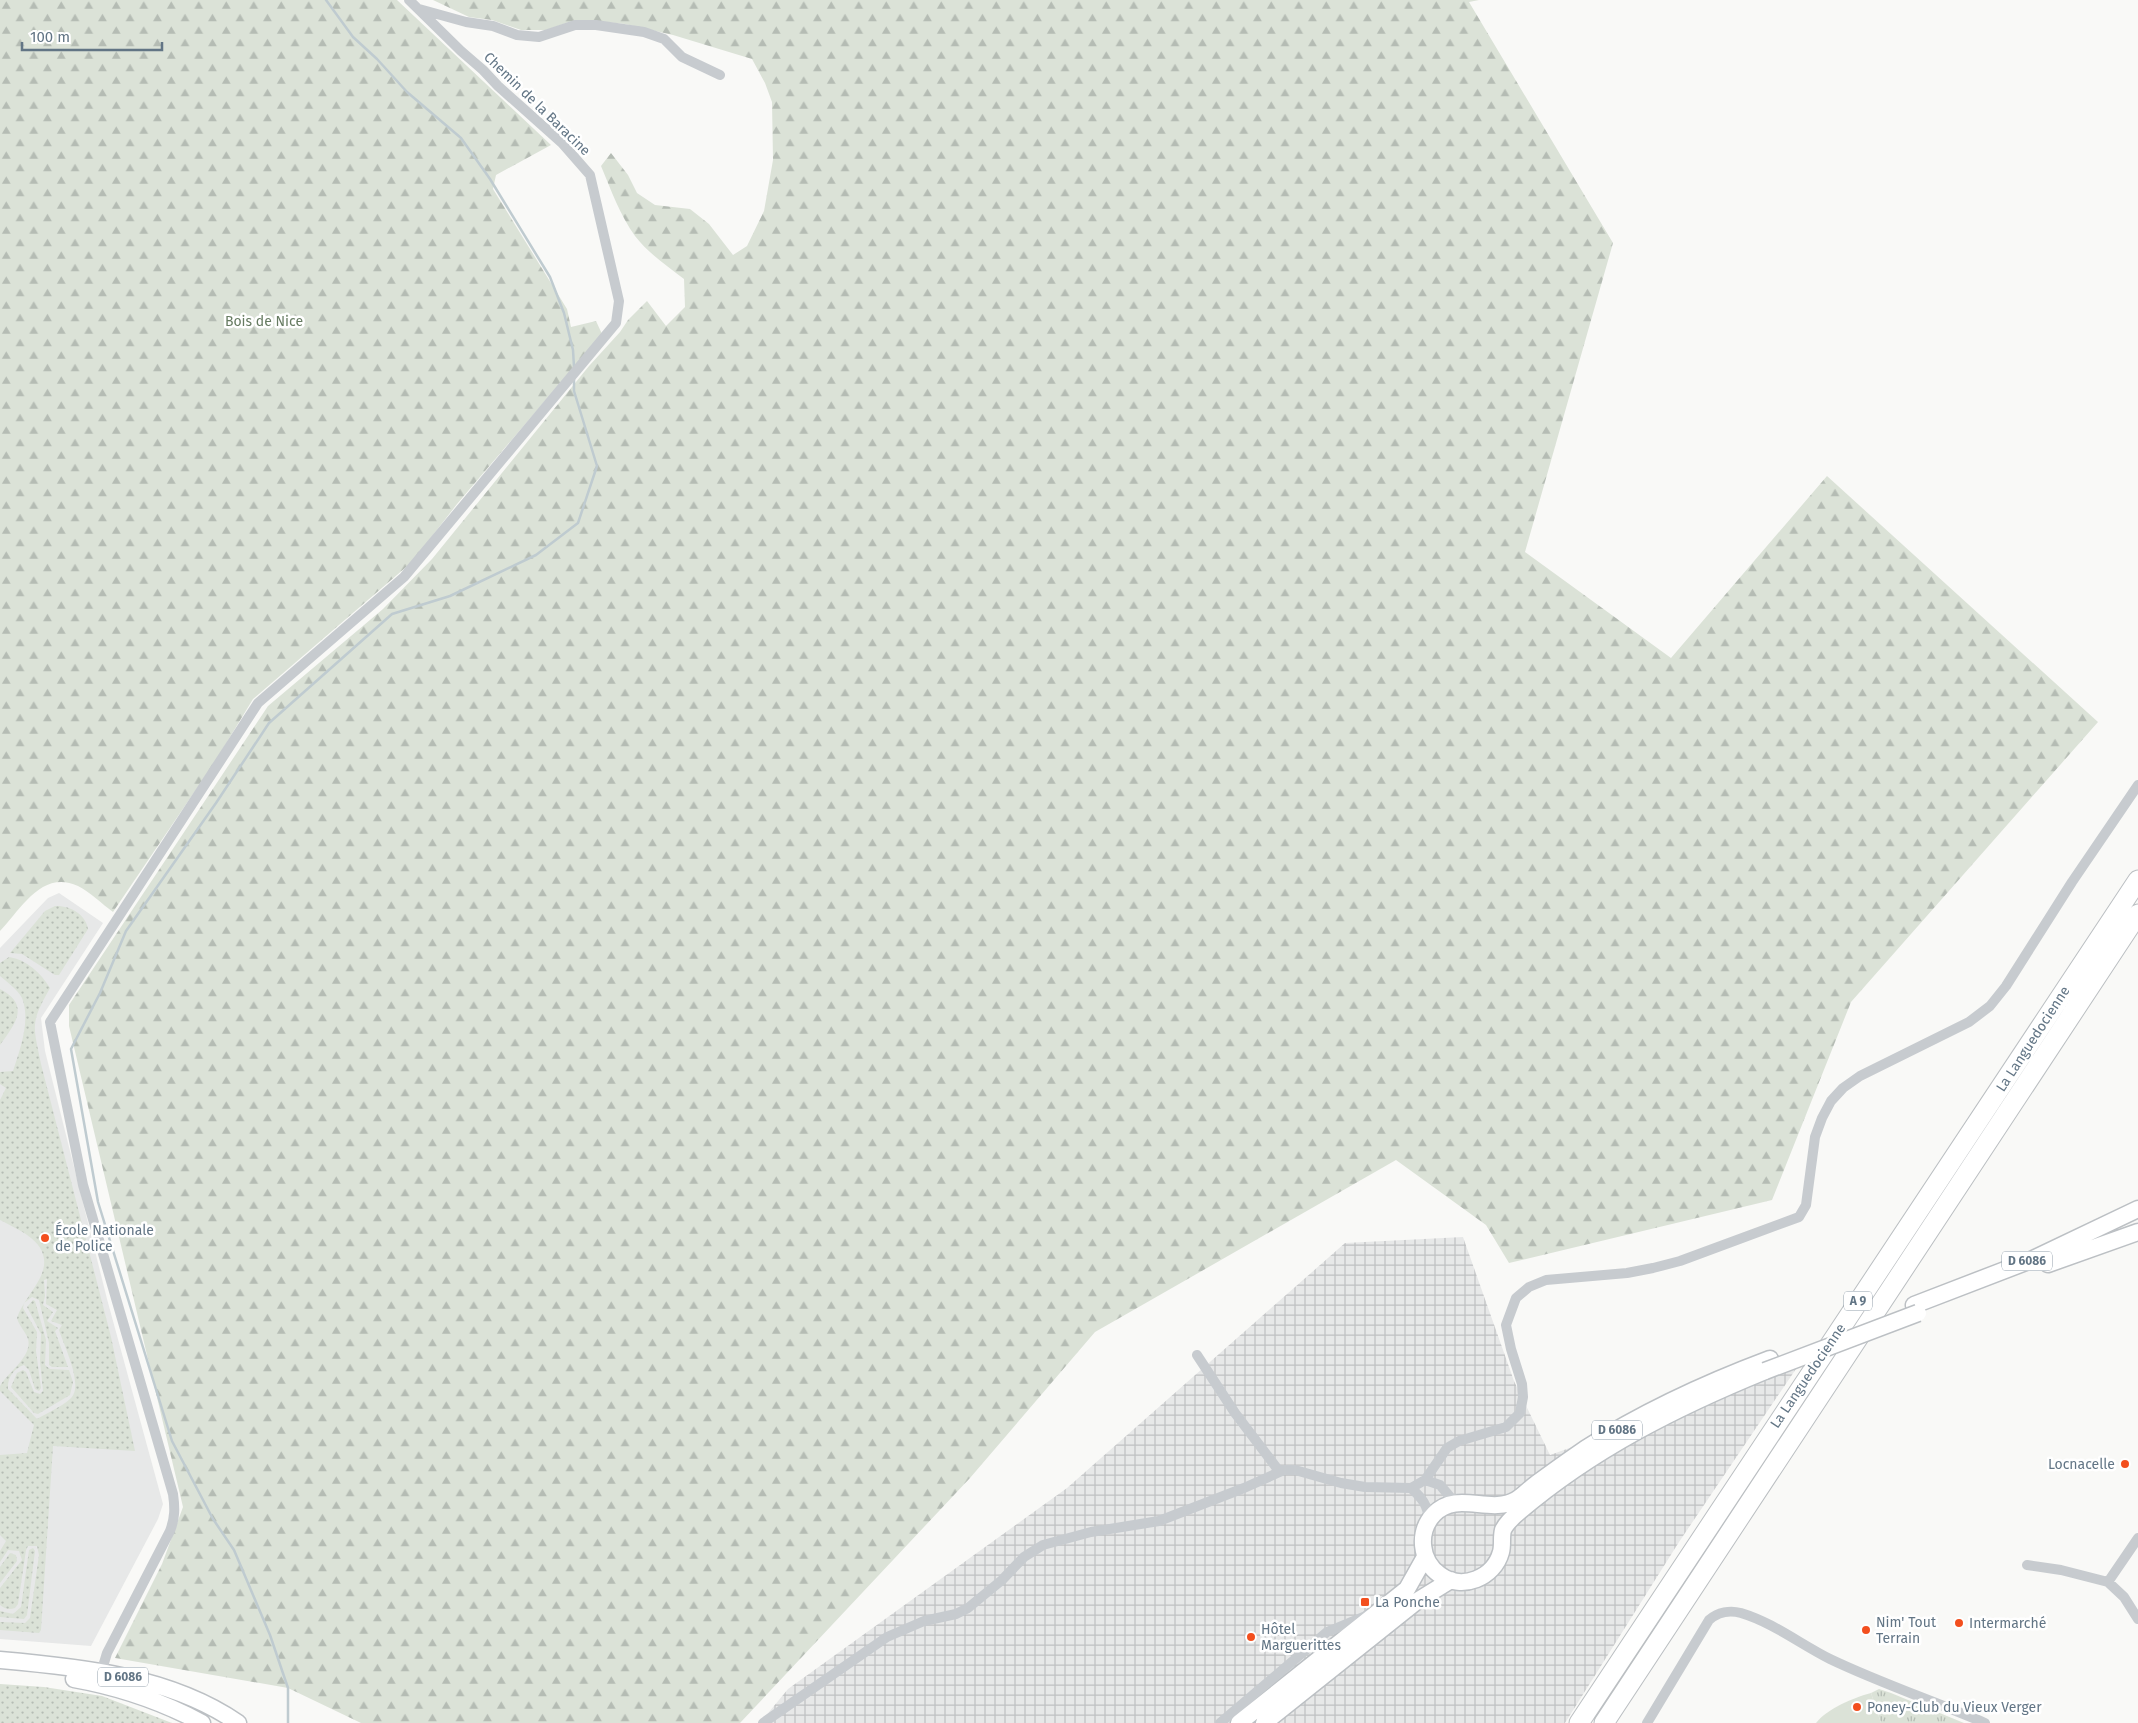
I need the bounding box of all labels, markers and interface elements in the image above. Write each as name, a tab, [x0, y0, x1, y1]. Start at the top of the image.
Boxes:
scale bar	[22, 20, 162, 52]
text: 100 m	[30, 28, 70, 46]
street label: Chemin de la Baracine	[480, 49, 594, 159]
park label: Bois de Nice	[225, 313, 303, 330]
street label: La Languedocienne	[1992, 983, 2074, 1095]
place label: École Nationale de Police	[55, 1221, 154, 1255]
marker: École Nationale de Police	[39, 1232, 51, 1244]
road number: D 6086	[2002, 1252, 2052, 1270]
road number: A 9	[1844, 1292, 1872, 1310]
street label: La Languedocienne	[1767, 1320, 1849, 1432]
road number: D 6086	[1592, 1420, 1642, 1440]
place label: Locnacelle	[2048, 1456, 2115, 1473]
marker: Locnacelle	[2119, 1458, 2131, 1470]
place label: La Ponche	[1375, 1594, 1440, 1611]
marker: La Ponche	[1359, 1596, 1371, 1608]
place label: Nim' Tout Terrain	[1876, 1614, 1937, 1647]
place label: Intermarché	[1969, 1615, 2046, 1632]
marker: Intermarché	[1953, 1617, 1965, 1629]
place label: Hôtel Marguerittes	[1261, 1621, 1341, 1654]
marker: Nim' Tout Terrain	[1860, 1624, 1872, 1636]
marker: Hôtel Marguerittes	[1245, 1631, 1257, 1643]
road number: D 6086	[98, 1668, 148, 1686]
place label: Poney-Club du Vieux Verger	[1867, 1699, 2042, 1716]
marker: Poney-Club du Vieux Verger	[1851, 1701, 1863, 1713]

